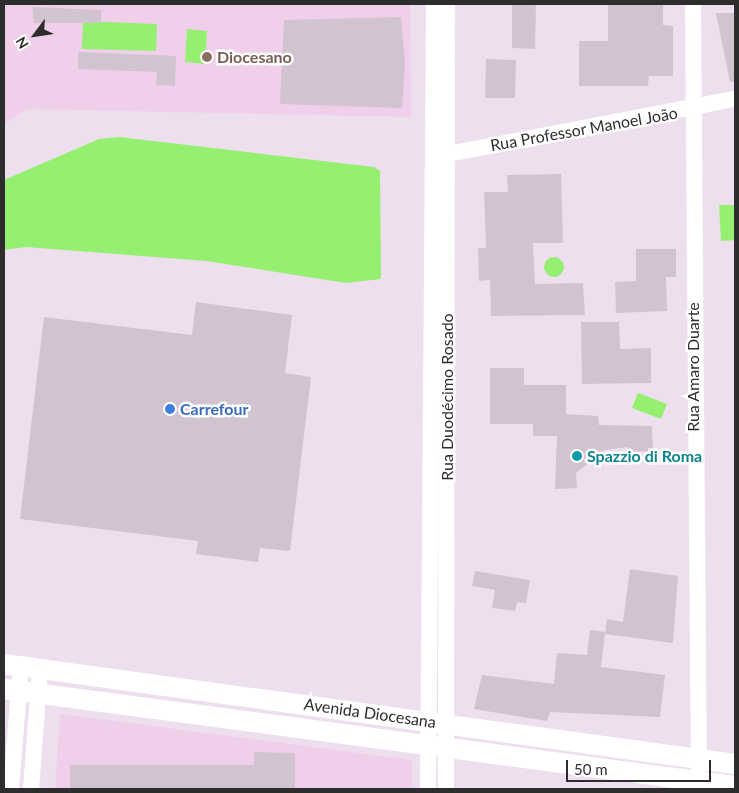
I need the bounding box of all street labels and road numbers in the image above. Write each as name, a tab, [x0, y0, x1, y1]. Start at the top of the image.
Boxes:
street label: Rua Professor Manoel João	[488, 103, 680, 155]
street label: Rua Amaro Duarte	[683, 302, 703, 432]
street label: Rua Duodécimo Rosado	[437, 313, 457, 481]
street label: Avenida Diocesana	[303, 694, 437, 732]

